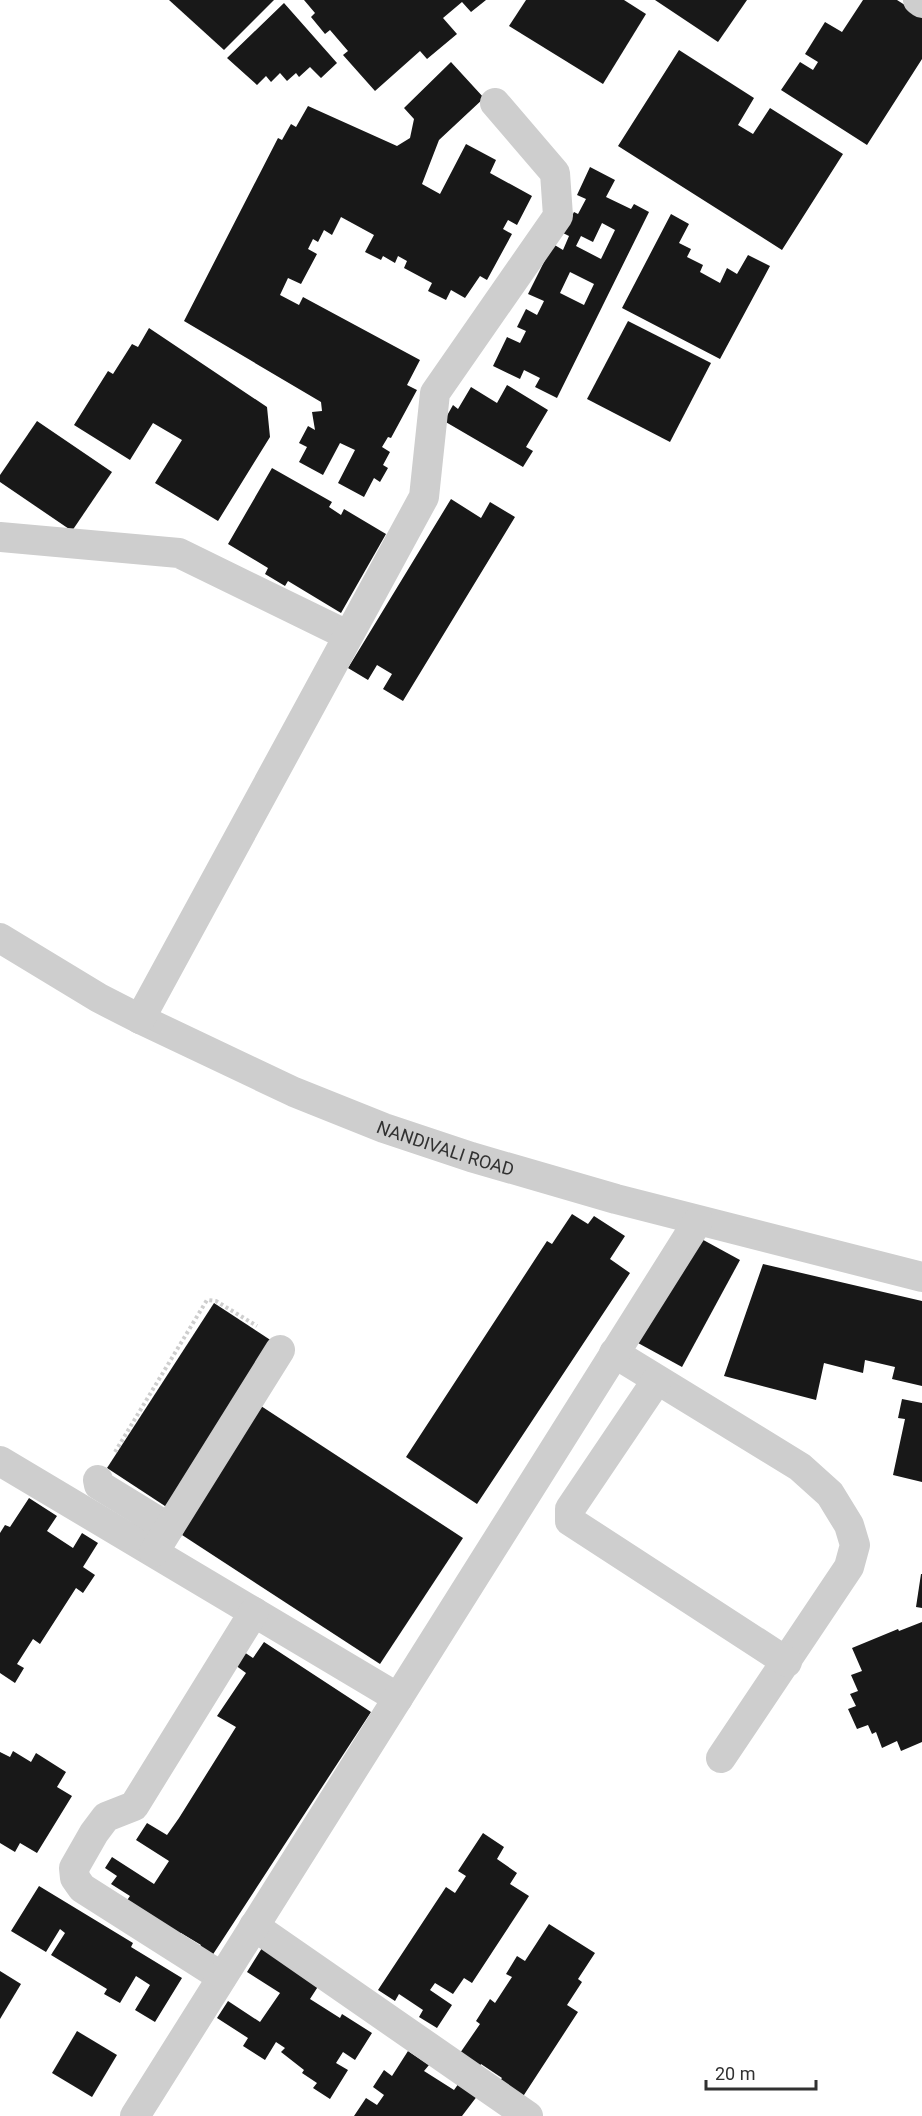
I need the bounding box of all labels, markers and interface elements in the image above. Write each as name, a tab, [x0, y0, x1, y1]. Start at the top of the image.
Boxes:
street label: NANDIVALI ROAD	[374, 1116, 517, 1179]
scale bar	[706, 2053, 816, 2091]
text: 20 m	[715, 2063, 755, 2084]

